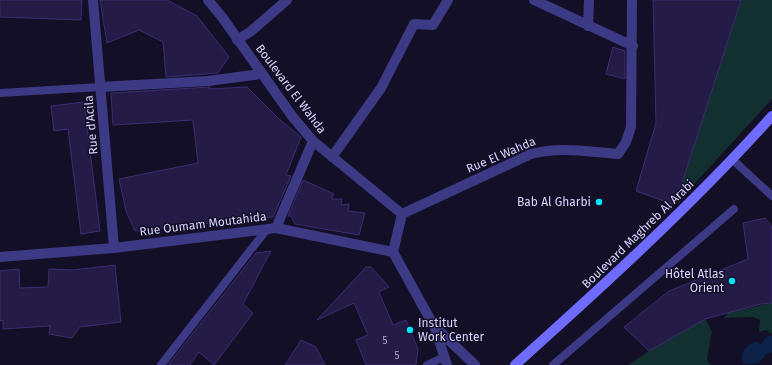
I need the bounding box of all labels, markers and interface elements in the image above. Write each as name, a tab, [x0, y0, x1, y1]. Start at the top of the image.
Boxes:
street label: Boulevard El Wahda	[253, 42, 329, 136]
street label: Rue d'Acila	[81, 95, 101, 155]
street label: Rue El Wahda	[464, 134, 538, 176]
street label: Boulevard Maghreb Al Arabi	[579, 177, 697, 291]
place label: Bab Al Gharbi	[517, 195, 591, 209]
marker: Bab Al Gharbi	[594, 197, 604, 207]
street label: Rue Oumam Moutahida	[139, 209, 267, 239]
place label: Hôtel Atlas Orient	[665, 267, 725, 295]
marker: Hôtel Atlas Orient	[727, 276, 737, 286]
place label: Institut Work Center	[418, 316, 485, 344]
marker: Institut Work Center	[405, 325, 415, 335]
house number: 5	[382, 335, 388, 347]
house number: 5	[394, 350, 400, 362]

